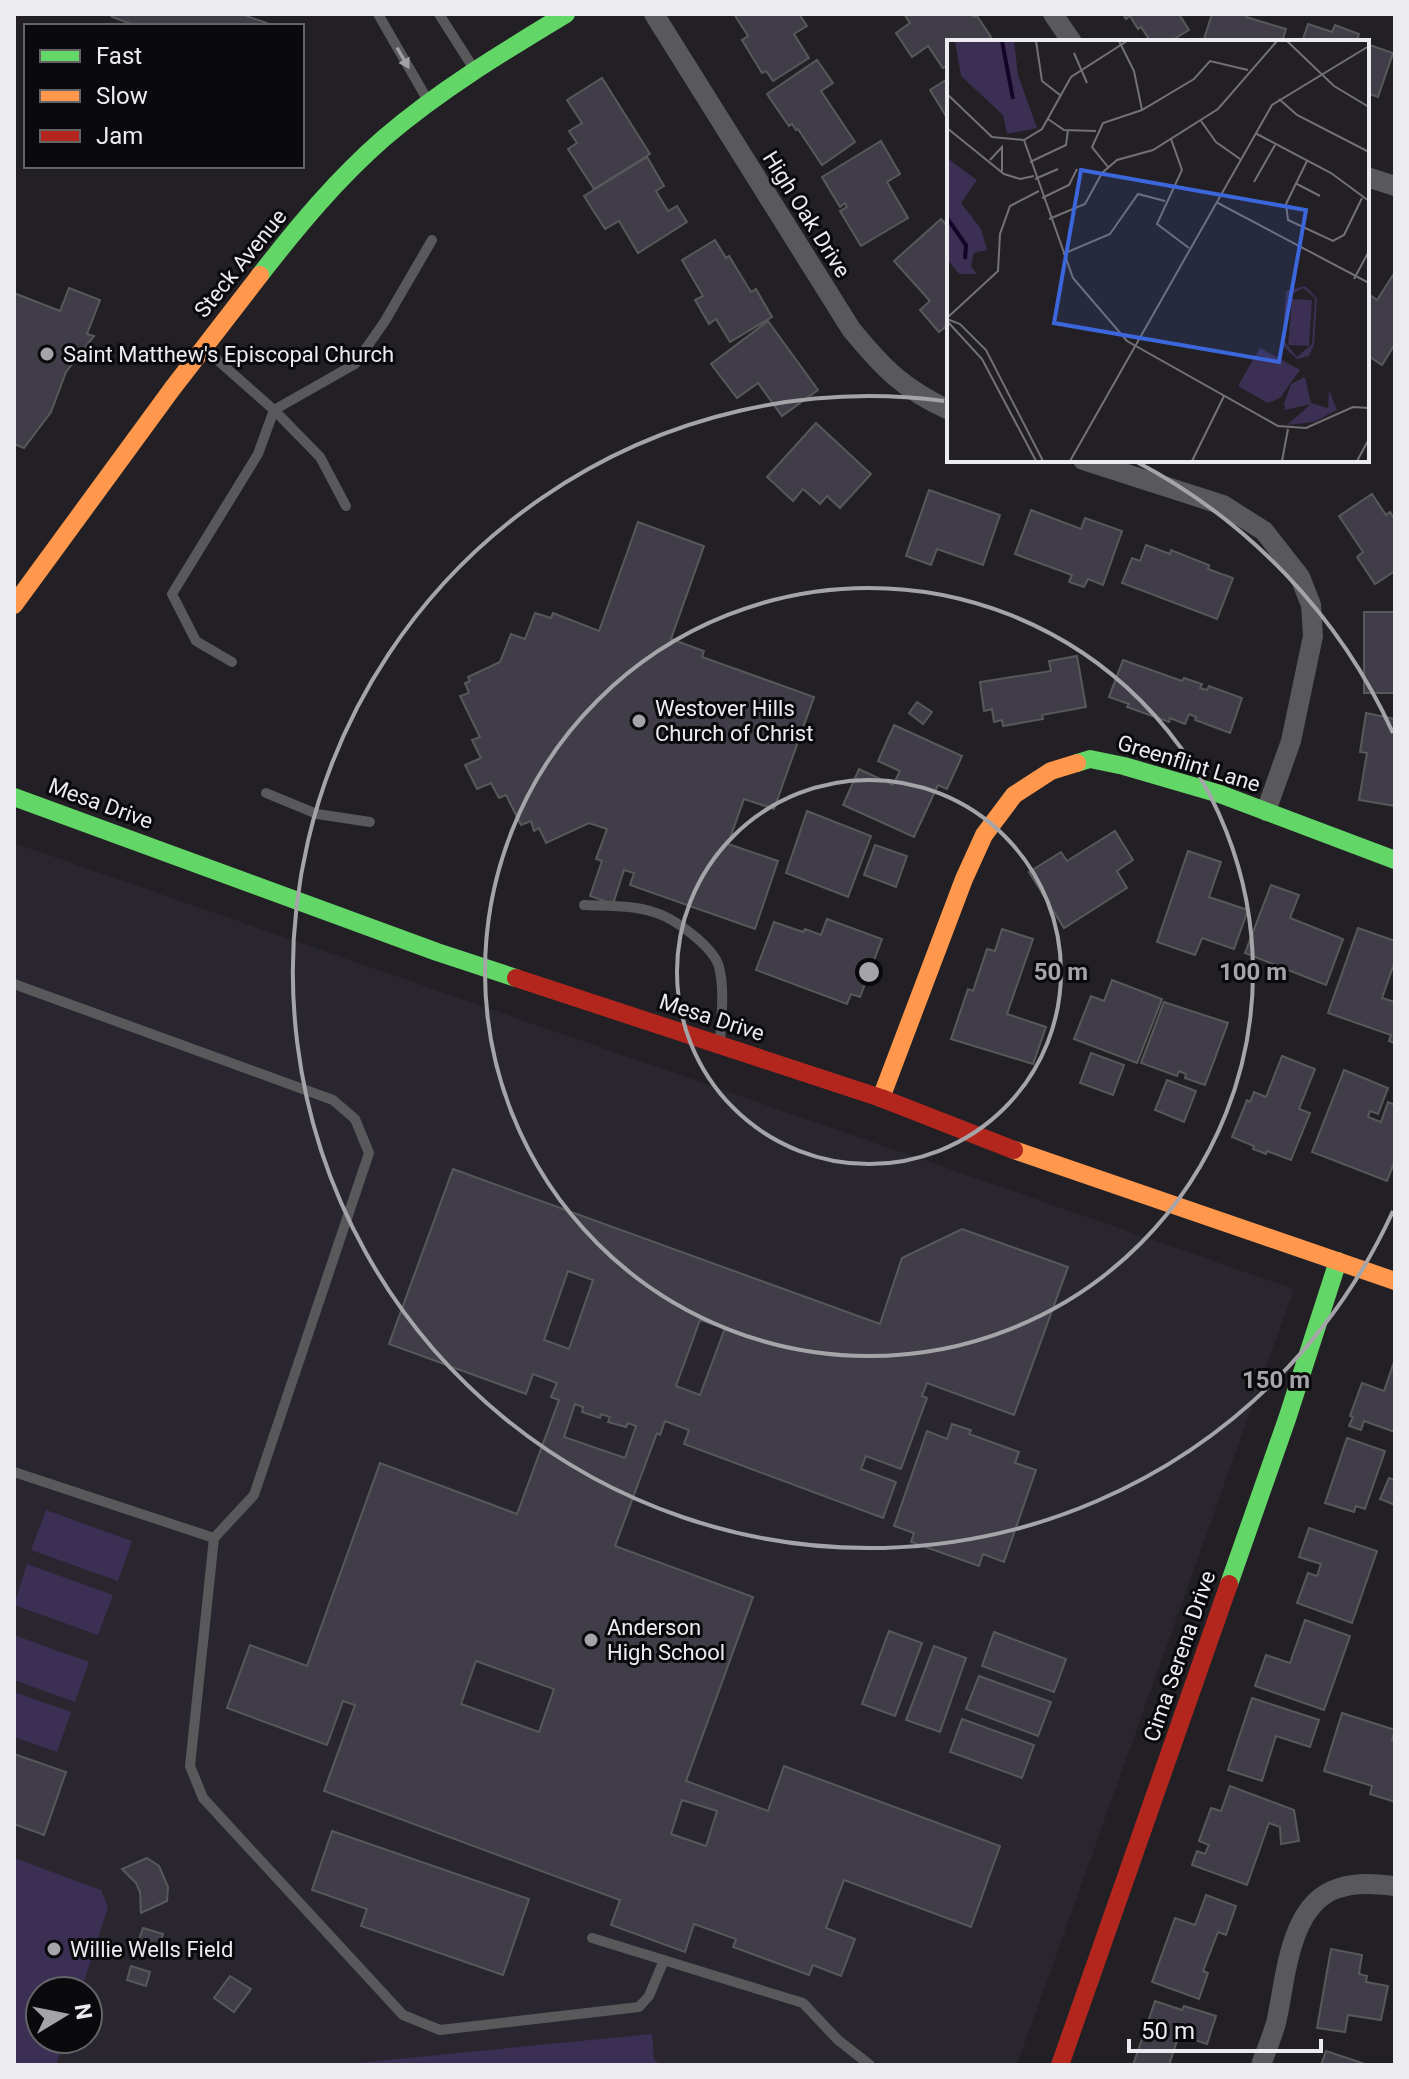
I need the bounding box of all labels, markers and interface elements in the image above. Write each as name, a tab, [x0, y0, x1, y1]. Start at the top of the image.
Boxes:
legend	[24, 24, 304, 168]
inset map	[947, 40, 1369, 462]
text: Fast	[96, 42, 142, 70]
one-way arrow	[396, 46, 410, 69]
text: Slow	[96, 82, 148, 110]
text: Jam	[96, 122, 143, 150]
street label: High Oak Drive	[758, 147, 855, 282]
street label: Steck Avenue	[189, 204, 292, 322]
place label: Saint Matthew's Episcopal Church	[63, 342, 394, 367]
marker: Saint Matthew's Episcopal Church	[38, 345, 56, 363]
place label: Westover Hills Church of Christ	[655, 696, 813, 746]
marker: Westover Hills Church of Christ	[630, 712, 648, 730]
street label: Greenflint Lane	[1114, 730, 1263, 797]
street label: Mesa Drive	[45, 773, 156, 834]
centre of rings	[855, 958, 883, 986]
text: 50 m	[1034, 958, 1088, 986]
text: 100 m	[1219, 958, 1287, 986]
street label: Mesa Drive	[656, 989, 768, 1046]
text: 150 m	[1242, 1366, 1310, 1394]
street label: Cima Serena Drive	[1139, 1567, 1220, 1745]
place label: Anderson High School	[607, 1615, 725, 1665]
marker: Anderson High School	[582, 1631, 600, 1649]
place label: Willie Wells Field	[70, 1937, 233, 1962]
marker: Willie Wells Field	[45, 1940, 63, 1958]
north arrow	[24, 1975, 104, 2055]
text: N	[70, 2002, 97, 2021]
scale bar	[1129, 2003, 1321, 2053]
text: 50 m	[1141, 2017, 1195, 2045]

